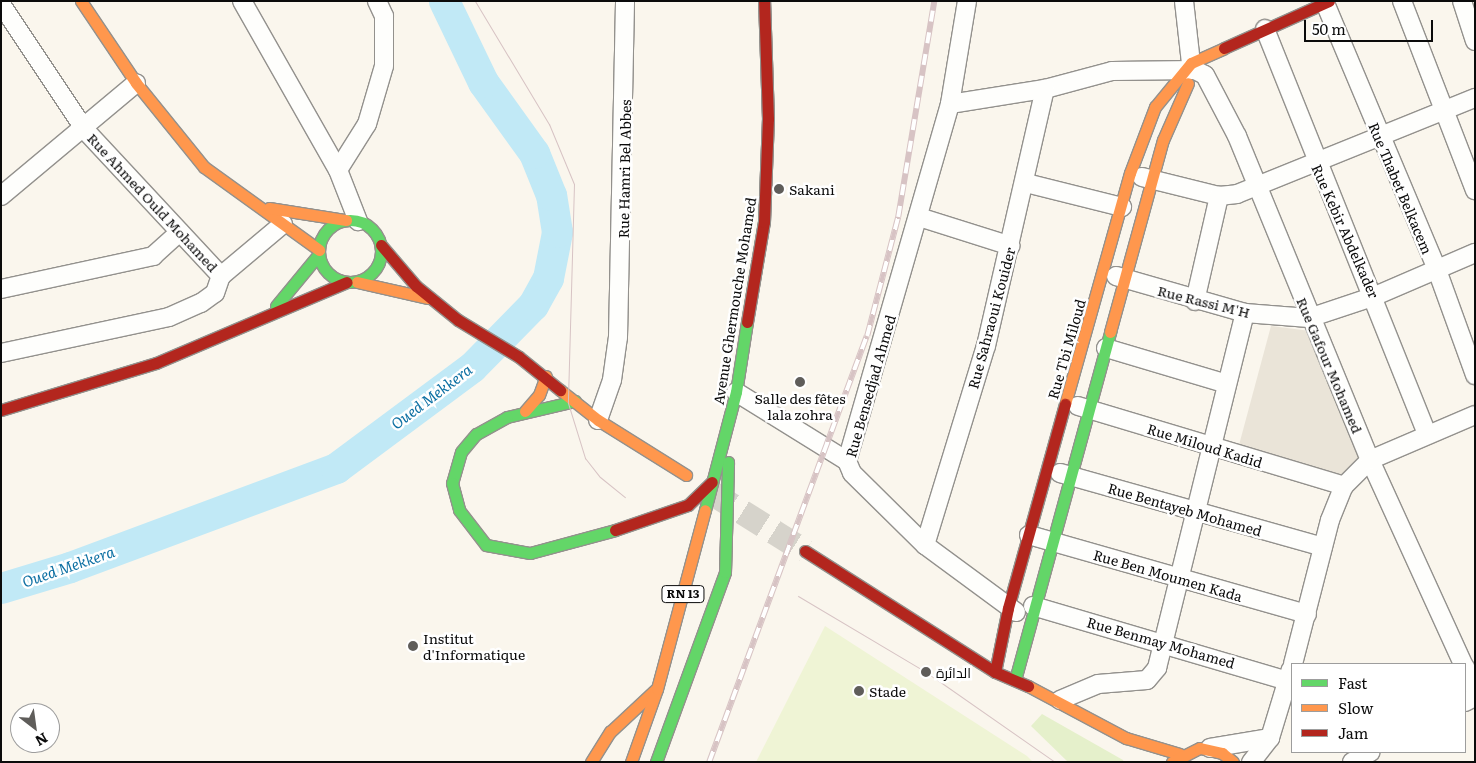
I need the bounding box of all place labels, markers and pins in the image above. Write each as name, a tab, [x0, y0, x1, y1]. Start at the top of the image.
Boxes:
place label: Sakani	[789, 181, 835, 197]
marker: Sakani	[773, 183, 785, 195]
marker: Salle des fêtes lala zohra	[794, 376, 806, 388]
place label: Salle des fêtes lala zohra	[755, 390, 845, 422]
place label: Institut d'Informatique	[423, 630, 525, 662]
marker: Institut d'Informatique	[407, 640, 419, 652]
place label: الدائرة	[936, 664, 971, 680]
marker: الدائرة	[920, 666, 932, 678]
place label: Stade	[869, 683, 906, 699]
marker: Stade	[853, 685, 865, 697]

